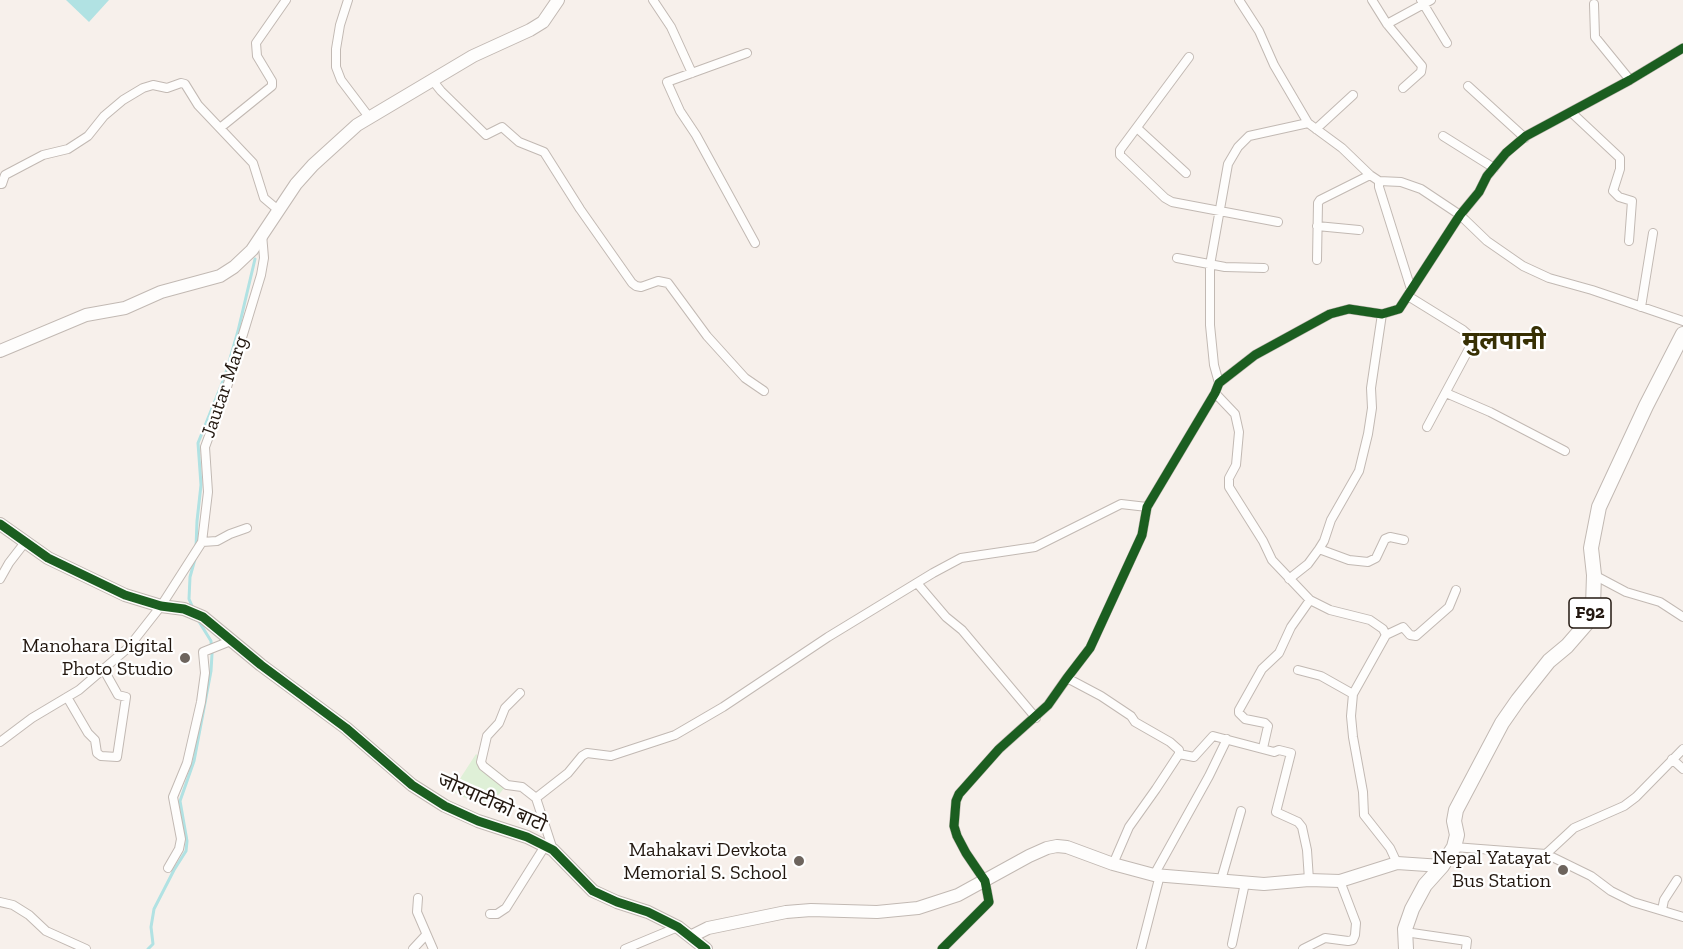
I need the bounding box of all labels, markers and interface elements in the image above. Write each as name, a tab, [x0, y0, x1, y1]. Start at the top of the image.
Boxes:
district label: मुलपानी	[1462, 326, 1546, 358]
street label: Jautar Marg	[196, 333, 254, 441]
road number: F92	[1569, 598, 1611, 628]
place label: Manohara Digital Photo Studio	[22, 634, 173, 681]
marker: Manohara Digital Photo Studio	[178, 651, 192, 665]
street label: जोरपाटीको बाटो	[434, 768, 550, 838]
place label: Mahakavi Devkota Memorial S. School	[623, 838, 787, 885]
place label: Nepal Yatayat Bus Station	[1432, 846, 1551, 893]
marker: Mahakavi Devkota Memorial S. School	[792, 854, 806, 868]
marker: Nepal Yatayat Bus Station	[1556, 863, 1570, 877]

